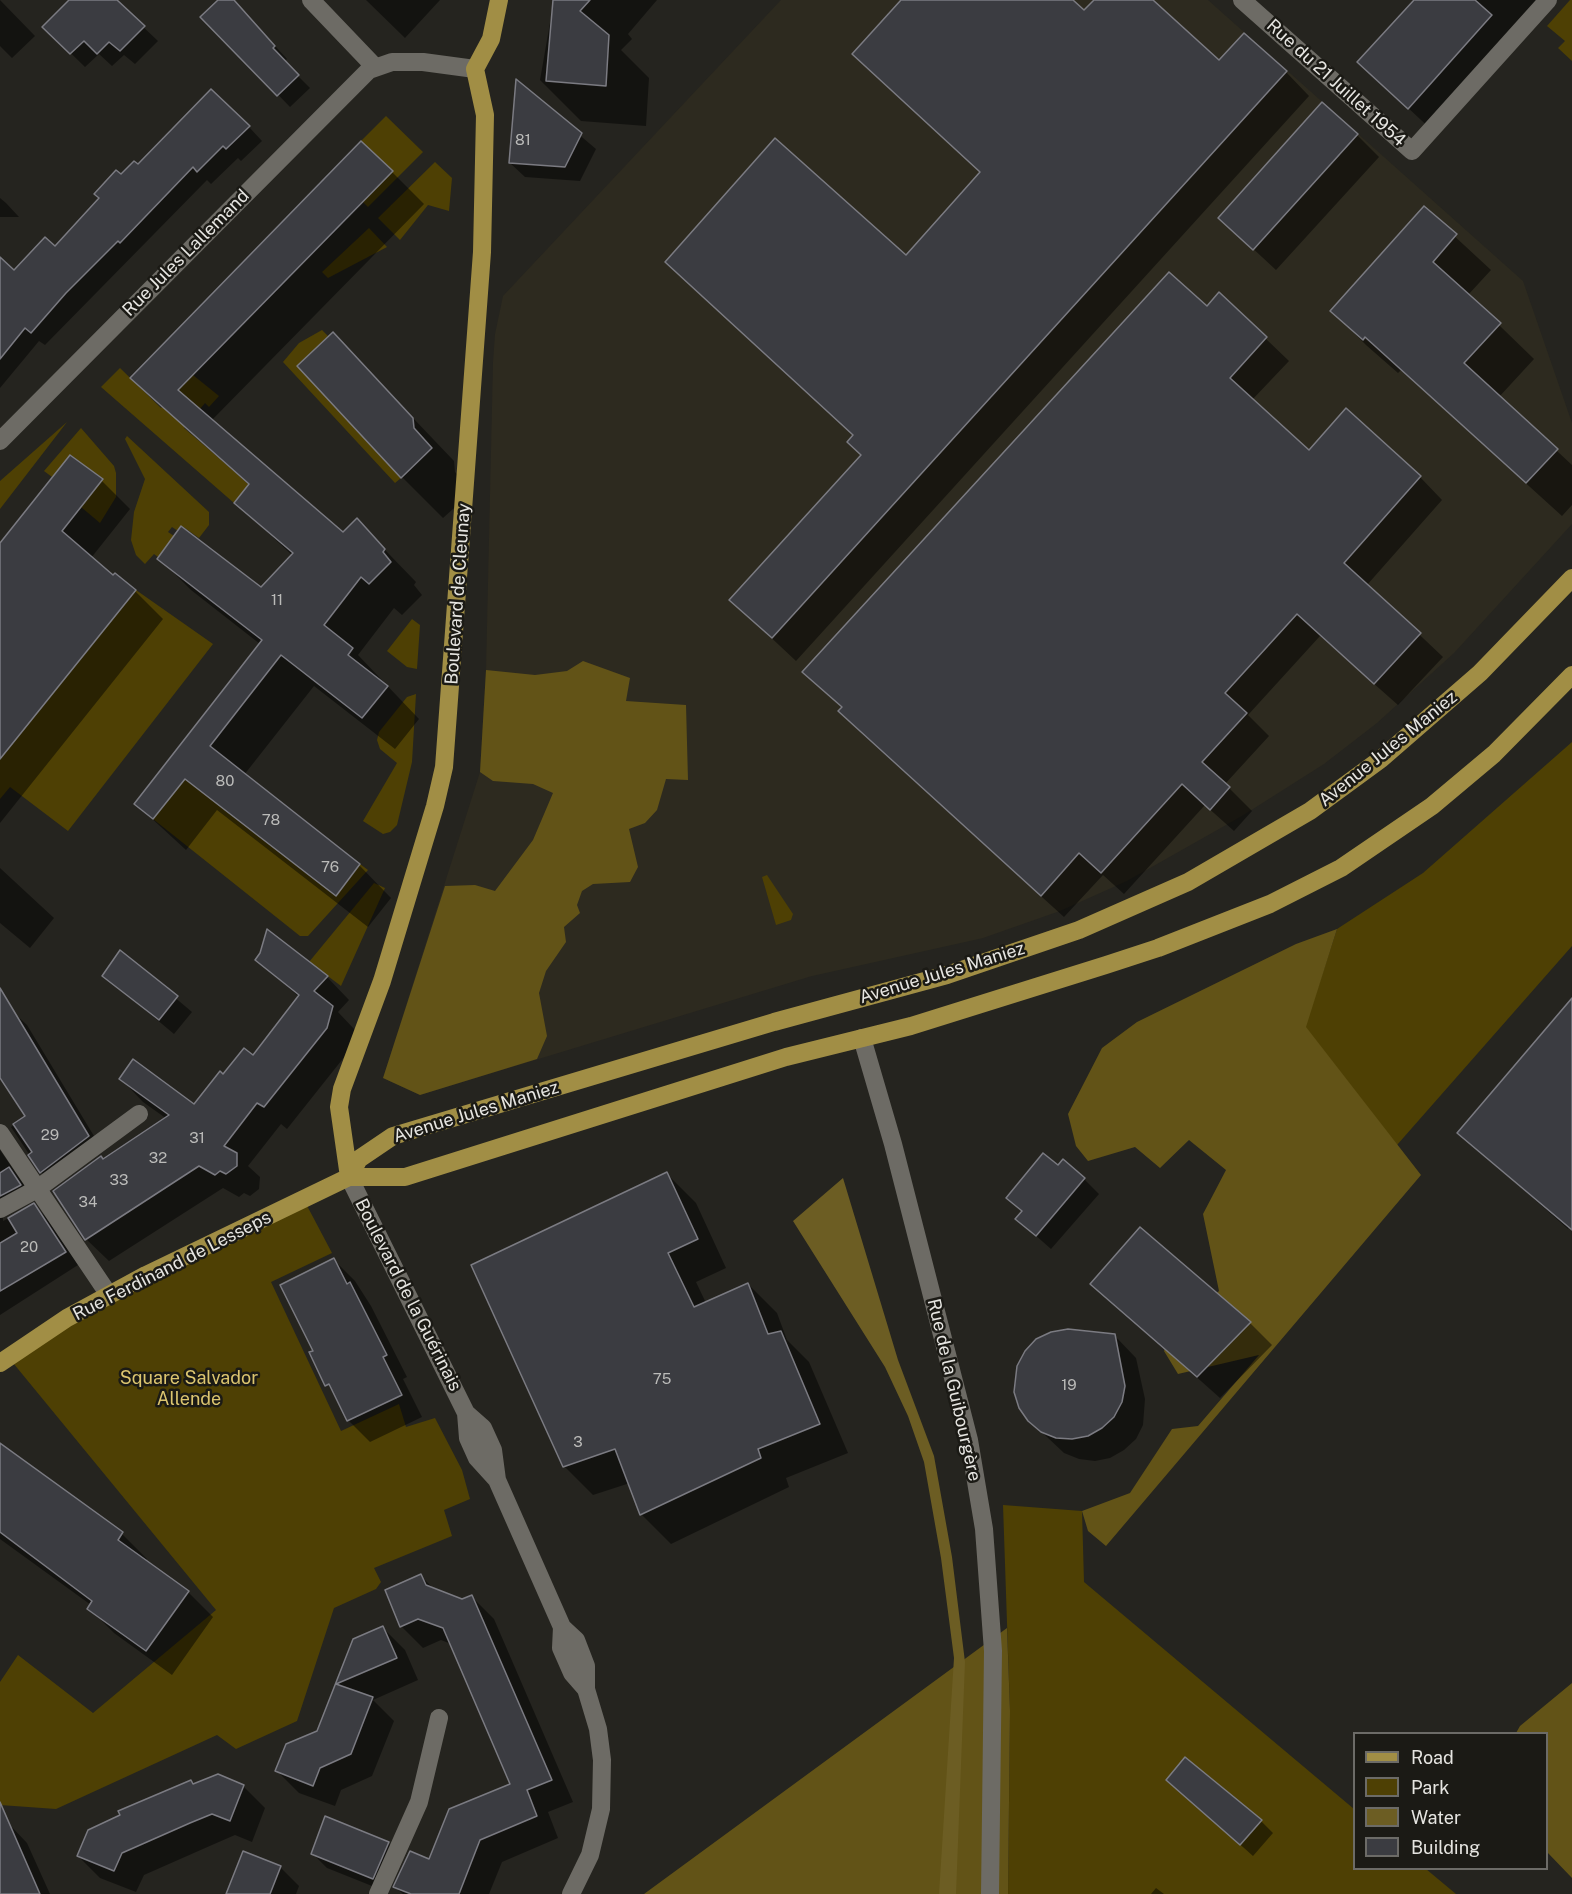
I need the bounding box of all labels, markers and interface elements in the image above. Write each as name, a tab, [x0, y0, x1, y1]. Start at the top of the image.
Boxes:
street label: Rue du 21 Juillet 1954	[1262, 15, 1410, 151]
house number: 81	[515, 131, 531, 149]
street label: Rue Jules Lallemand	[118, 185, 254, 321]
street label: Boulevard de Cleunay	[441, 503, 475, 685]
house number: 11	[271, 591, 283, 609]
street label: Avenue Jules Maniez	[1314, 687, 1462, 811]
house number: 80	[216, 772, 234, 790]
house number: 78	[262, 811, 280, 829]
house number: 76	[321, 858, 339, 876]
street label: Avenue Jules Maniez	[857, 938, 1027, 1008]
street label: Avenue Jules Maniez	[391, 1077, 561, 1147]
house number: 29	[41, 1126, 59, 1144]
house number: 31	[189, 1129, 205, 1147]
house number: 32	[149, 1149, 167, 1167]
house number: 33	[110, 1171, 128, 1189]
house number: 34	[79, 1193, 97, 1211]
street label: Boulevard de la Guérinais	[350, 1195, 466, 1395]
street label: Rue Ferdinand de Lesseps	[69, 1207, 275, 1325]
house number: 20	[20, 1238, 38, 1256]
street label: Rue de la Guibourgère	[922, 1297, 986, 1483]
park label: Square Salvador Allende	[120, 1367, 258, 1410]
house number: 75	[653, 1370, 671, 1388]
house number: 19	[1061, 1376, 1077, 1394]
house number: 3	[573, 1433, 583, 1451]
legend	[1353, 1732, 1548, 1870]
text: Road	[1411, 1747, 1454, 1768]
text: Park	[1411, 1777, 1449, 1798]
text: Water	[1411, 1807, 1461, 1828]
text: Building	[1411, 1837, 1480, 1858]

